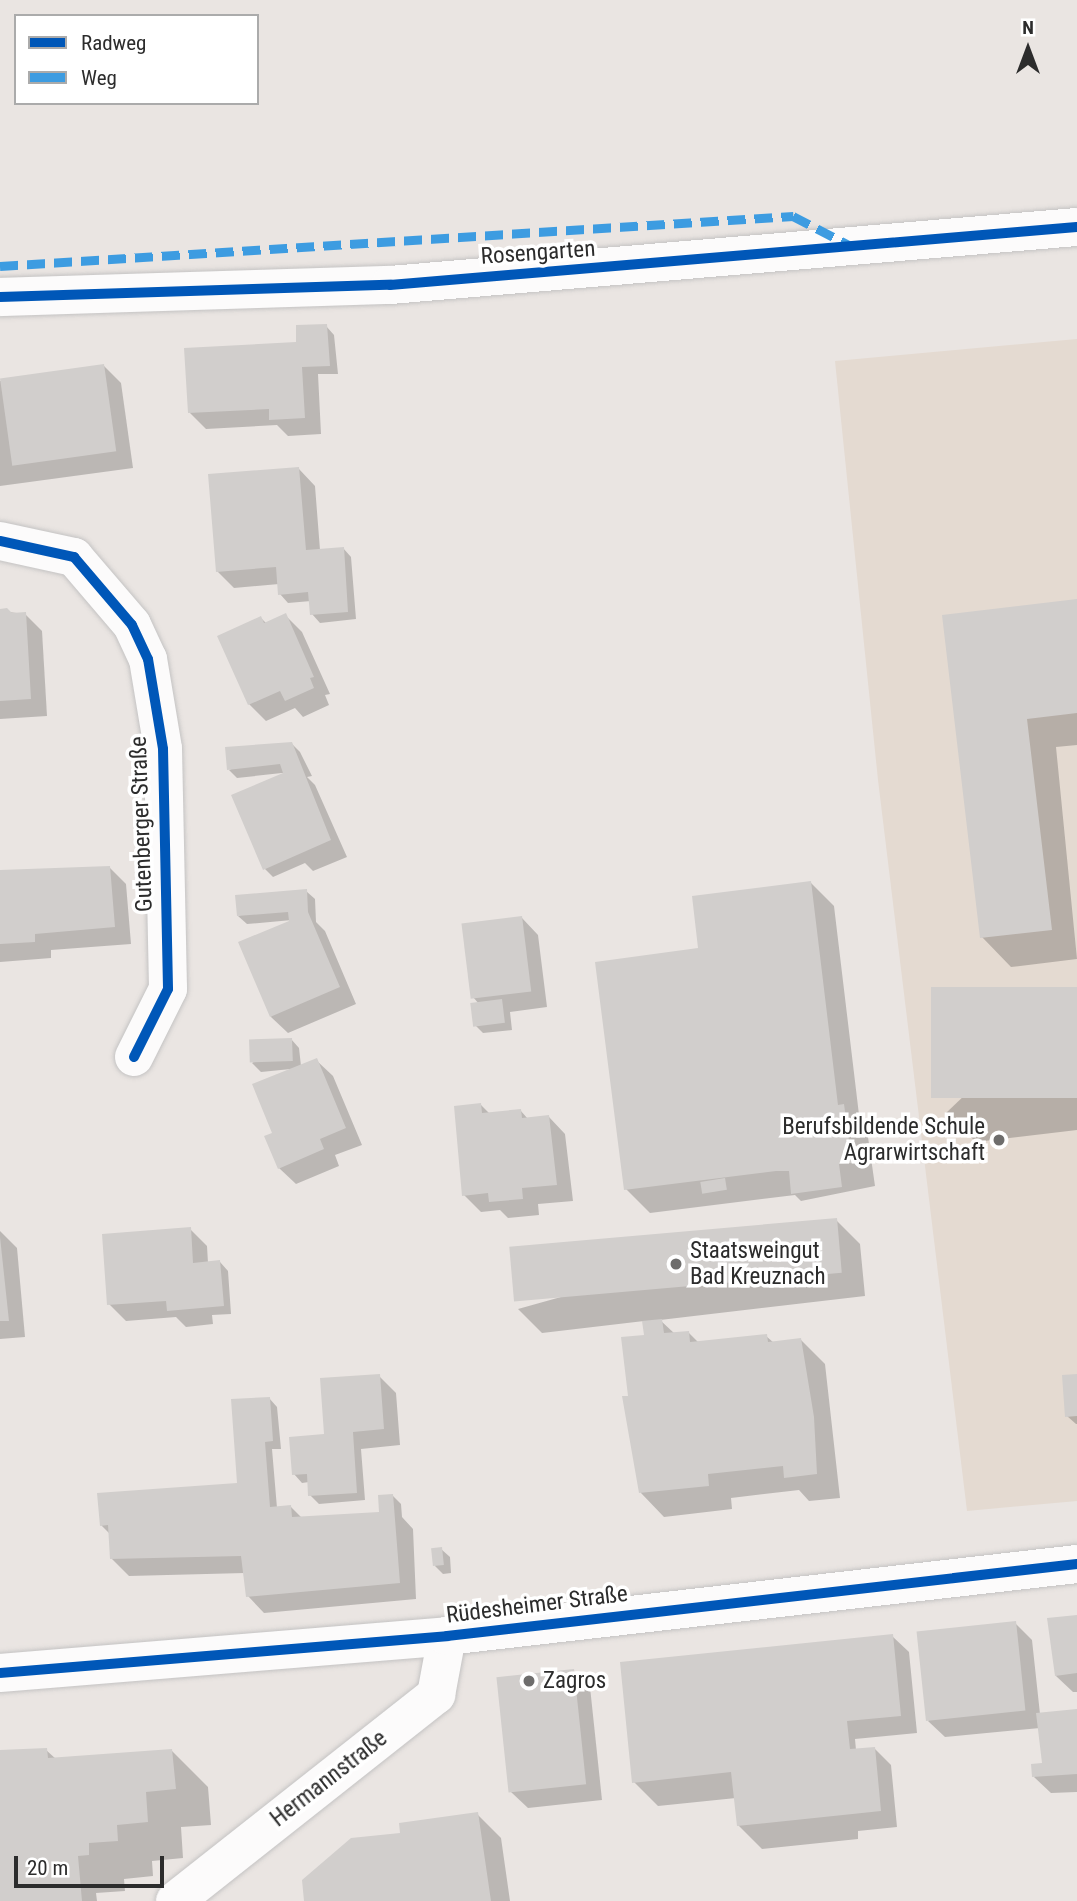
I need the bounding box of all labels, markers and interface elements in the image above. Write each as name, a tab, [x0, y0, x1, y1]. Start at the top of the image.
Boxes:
legend	[14, 14, 259, 105]
north arrow	[993, 14, 1063, 84]
text: N	[1022, 16, 1034, 39]
text: Radweg	[81, 31, 146, 55]
text: Weg	[81, 66, 117, 90]
street label: Rosengarten	[480, 235, 596, 271]
street label: Gutenberger Straße	[125, 736, 159, 912]
place label: Berufsbildende Schule Agrarwirtschaft	[782, 1113, 985, 1167]
marker: Berufsbildende Schule Agrarwirtschaft	[991, 1132, 1007, 1148]
place label: Staatsweingut Bad Kreuznach	[690, 1237, 825, 1291]
marker: Staatsweingut Bad Kreuznach	[668, 1256, 684, 1272]
street label: Rüdesheimer Straße	[445, 1580, 629, 1630]
place label: Zagros	[543, 1667, 606, 1695]
marker: Zagros	[521, 1673, 537, 1689]
street label: Hermannstraße	[265, 1725, 393, 1833]
scale bar	[18, 1842, 168, 1886]
text: 20 m	[27, 1856, 68, 1880]

